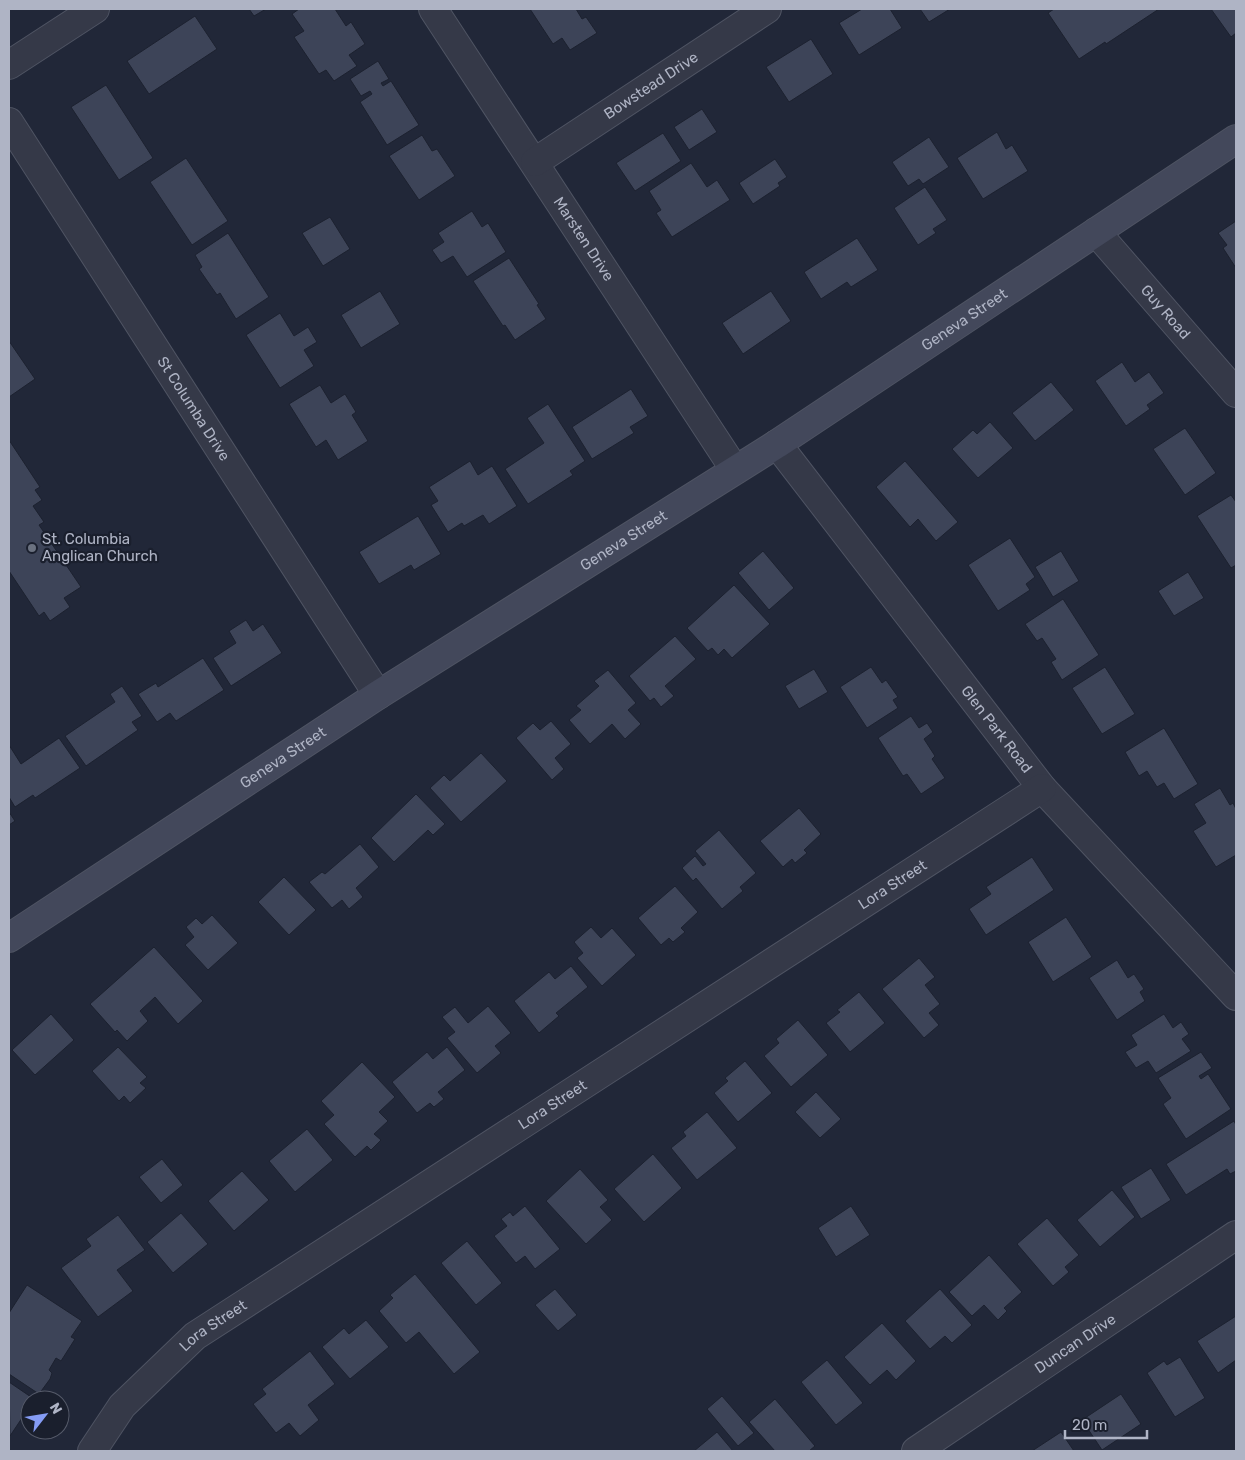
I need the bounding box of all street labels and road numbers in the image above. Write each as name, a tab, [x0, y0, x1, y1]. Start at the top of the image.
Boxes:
street label: Bowstead Drive	[600, 48, 702, 123]
street label: Marsten Drive	[550, 194, 618, 284]
street label: Guy Road	[1137, 281, 1194, 343]
street label: Geneva Street	[918, 285, 1011, 355]
street label: St Columba Drive	[153, 353, 234, 464]
street label: Geneva Street	[577, 506, 671, 575]
street label: Glen Park Road	[957, 682, 1036, 776]
street label: Geneva Street	[237, 723, 329, 792]
street label: Lora Street	[855, 856, 930, 913]
street label: Lora Street	[515, 1076, 590, 1133]
street label: Lora Street	[176, 1296, 250, 1355]
street label: Duncan Drive	[1031, 1310, 1119, 1377]

